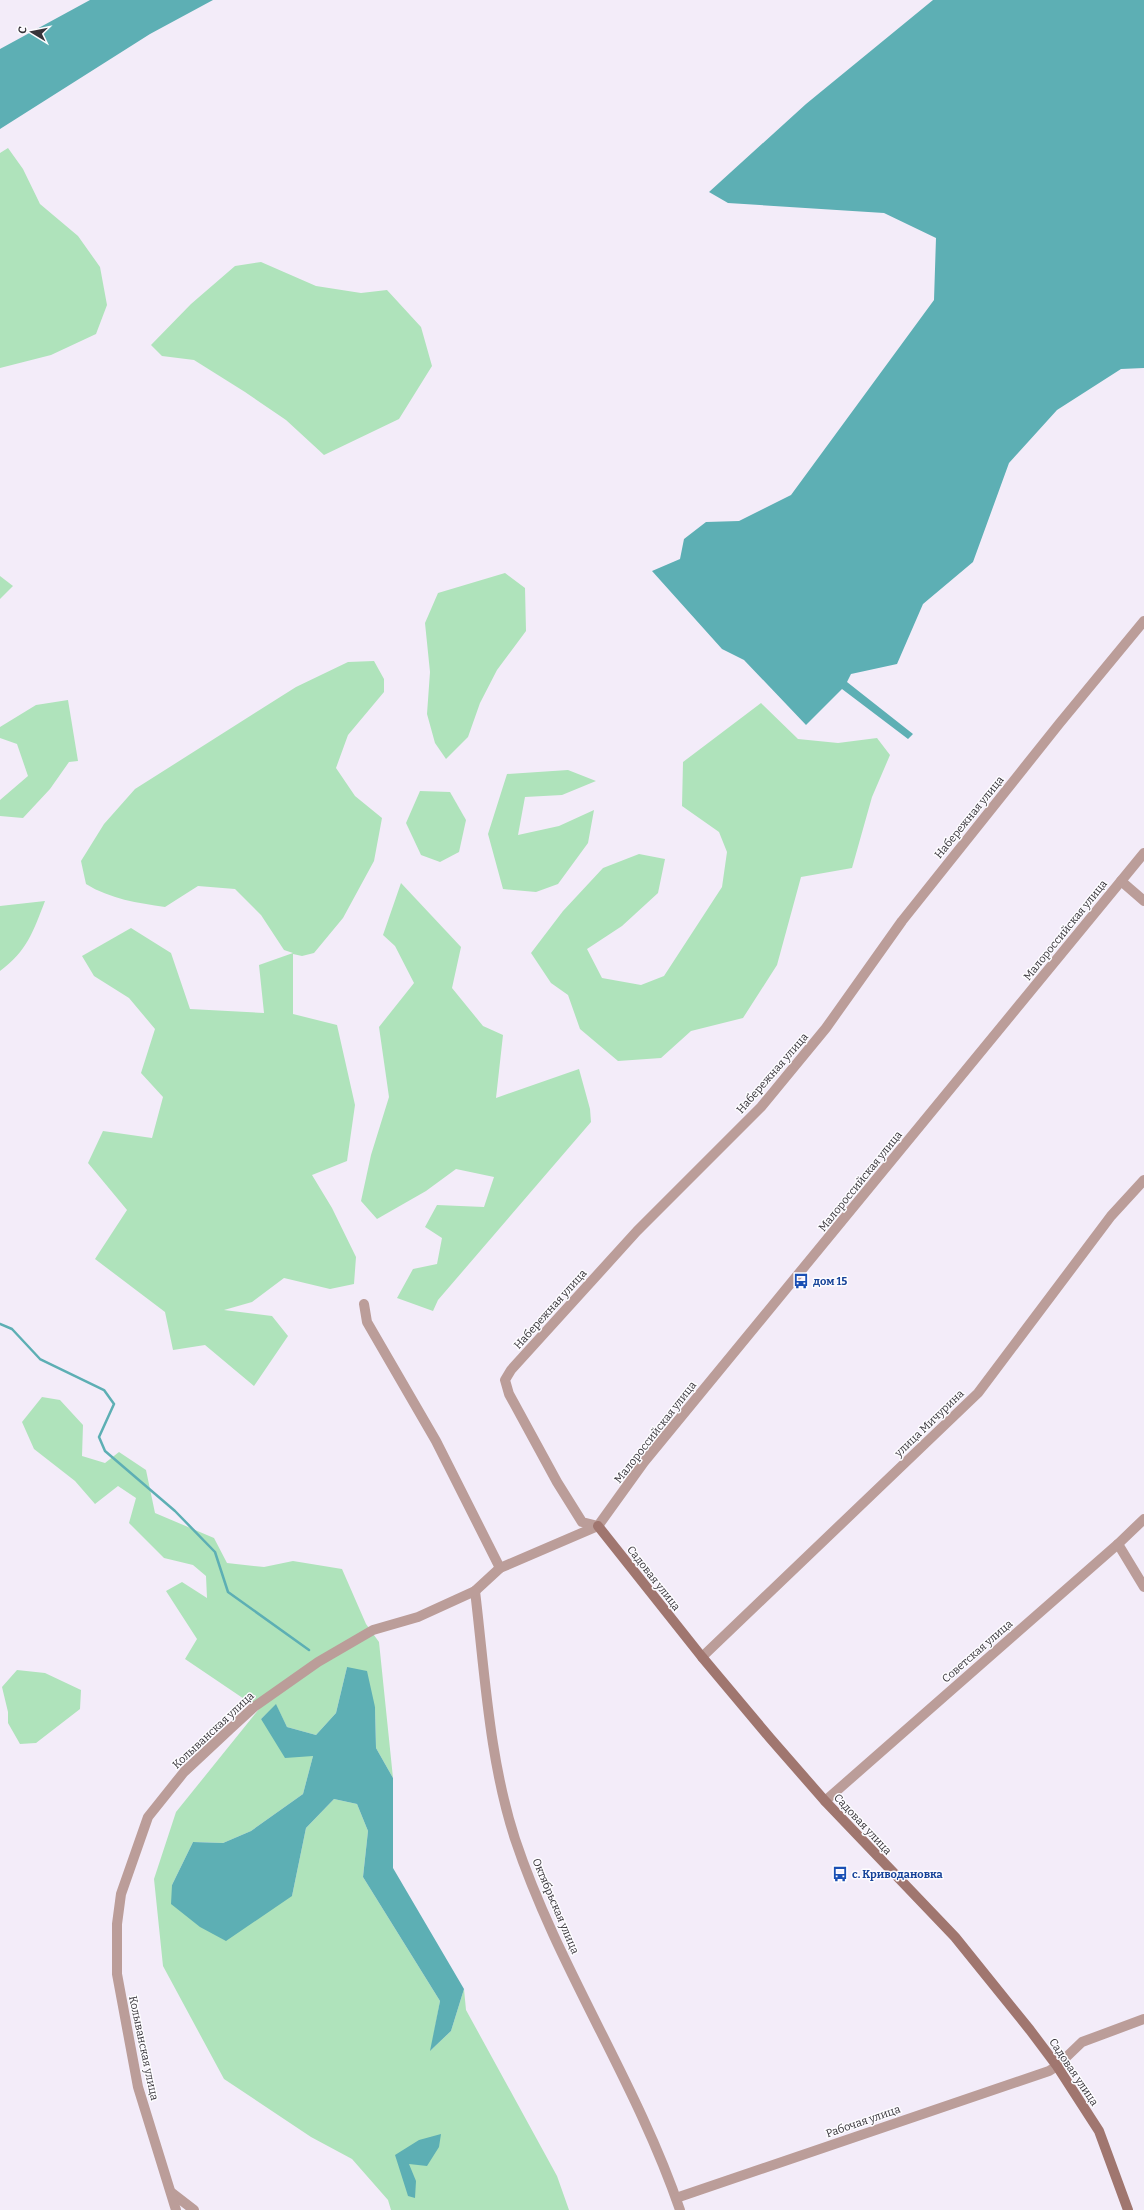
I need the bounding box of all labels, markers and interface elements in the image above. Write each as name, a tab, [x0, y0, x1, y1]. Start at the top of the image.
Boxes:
north arrow	[12, 12, 52, 52]
text: С	[16, 26, 30, 35]
street label: Набережная улица	[932, 773, 1007, 861]
street label: Малороссийская улица	[1021, 877, 1110, 983]
street label: Набережная улица	[734, 1030, 811, 1116]
street label: Малороссийская улица	[816, 1128, 905, 1234]
street label: Набережная улица	[511, 1267, 589, 1352]
bus stop icon: дом 15	[792, 1272, 810, 1290]
place label: дом 15	[813, 1275, 847, 1288]
street label: Малороссийская улица	[612, 1379, 699, 1486]
street label: улица Мичурина	[891, 1387, 967, 1460]
street label: Садовая улица	[624, 1543, 683, 1613]
street label: Советская улица	[939, 1617, 1015, 1686]
street label: Колыванская улица	[170, 1689, 257, 1771]
street label: Садовая улица	[831, 1791, 894, 1858]
street label: Октябрьская улица	[530, 1856, 582, 1956]
bus stop icon: с. Криводановка	[831, 1865, 849, 1883]
place label: с. Криводановка	[852, 1868, 943, 1881]
street label: Колыванская улица	[126, 1995, 161, 2102]
street label: Садовая улица	[1046, 2036, 1101, 2109]
street label: Рабочая улица	[824, 2103, 902, 2140]

